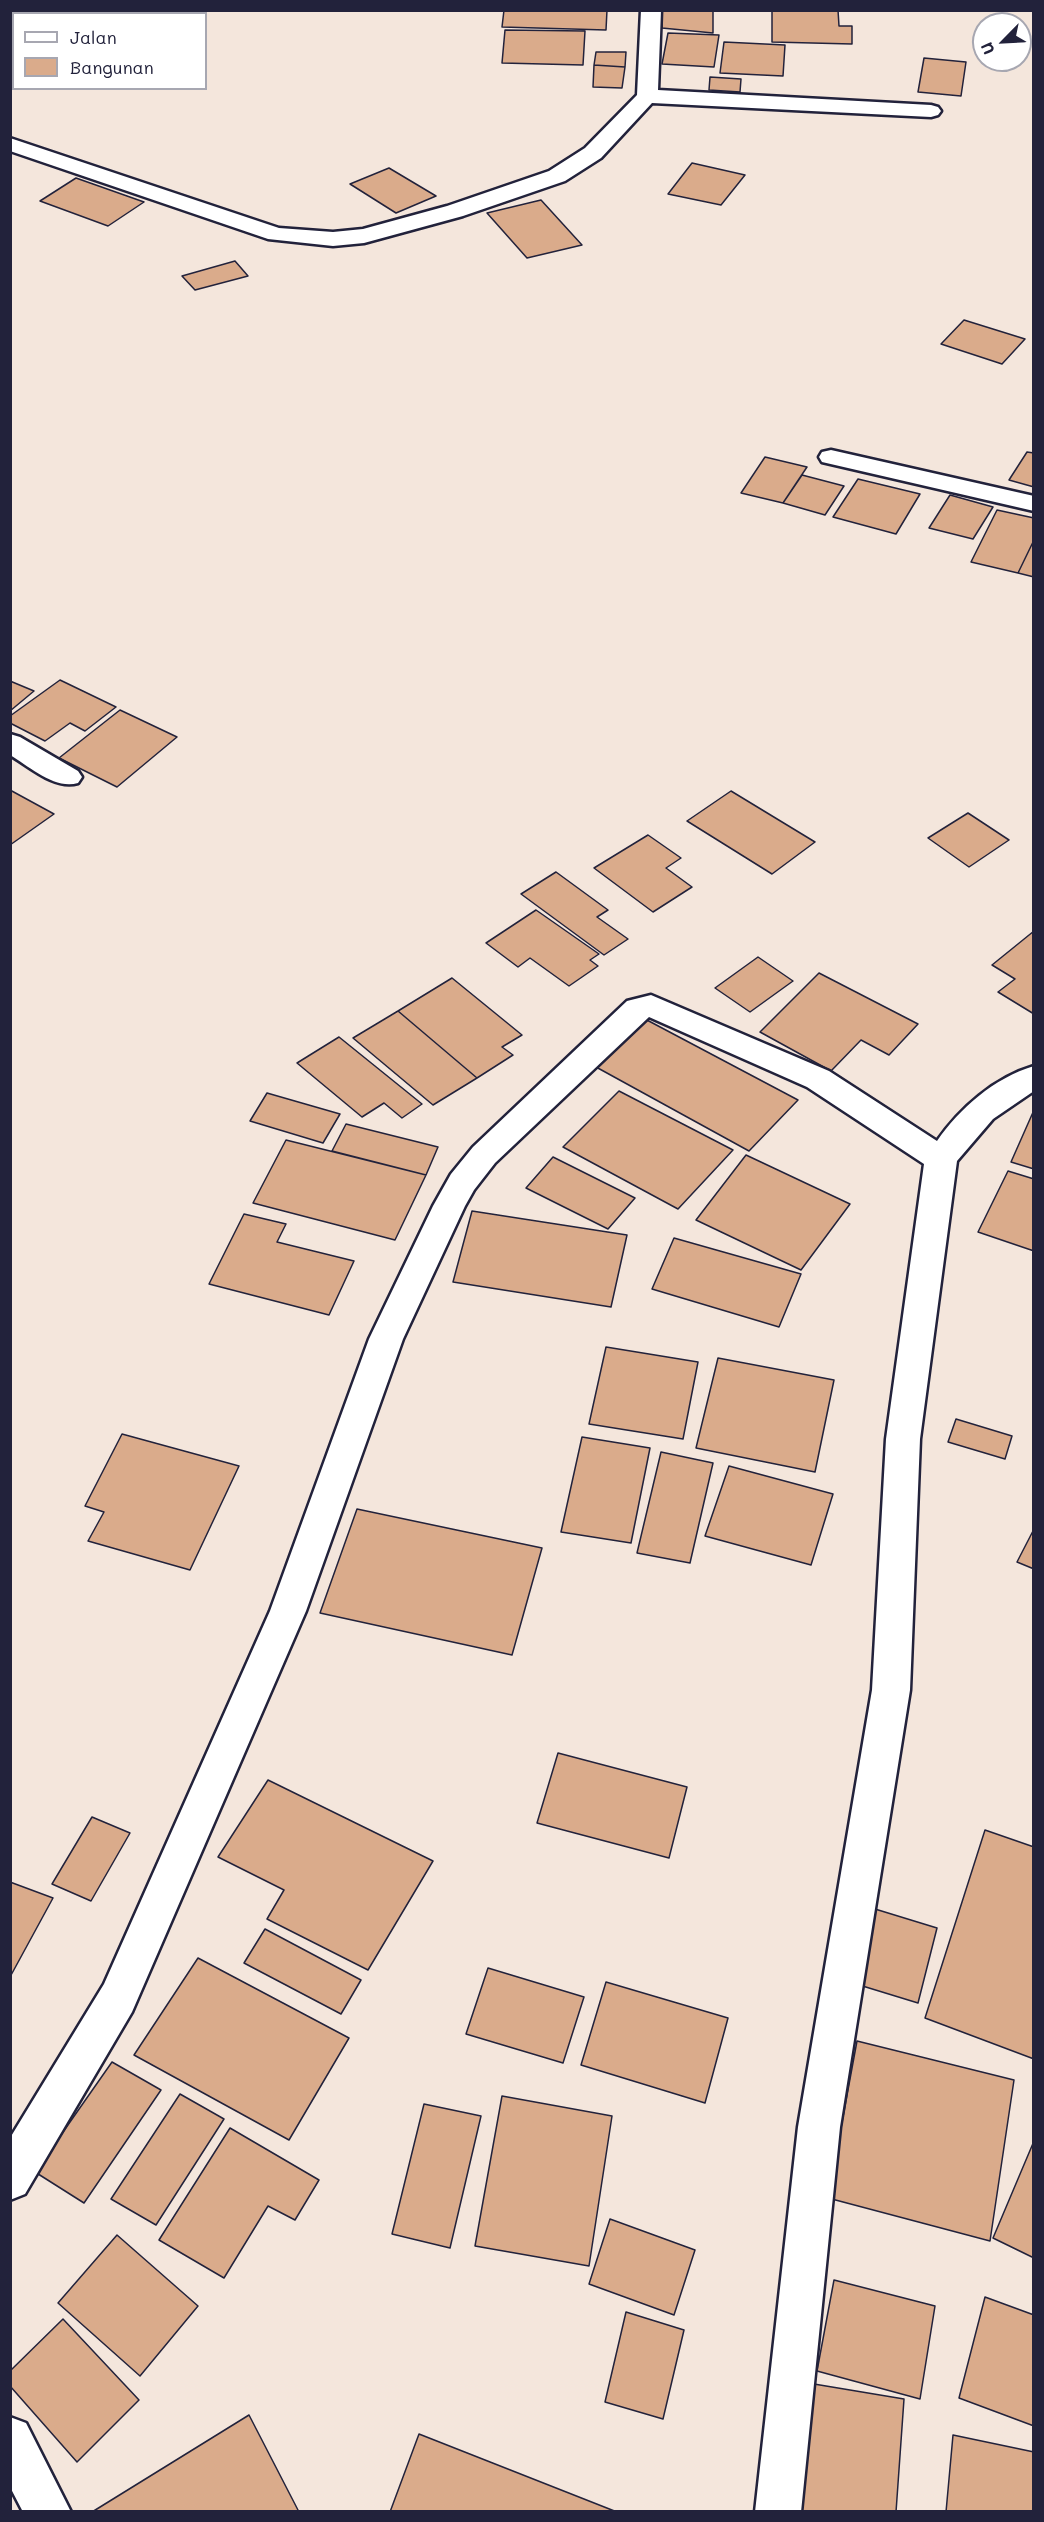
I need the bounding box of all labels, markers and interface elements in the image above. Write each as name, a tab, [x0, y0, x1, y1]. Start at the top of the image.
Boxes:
legend	[12, 12, 207, 90]
north arrow	[972, 12, 1032, 72]
text: Jalan	[70, 25, 117, 49]
text: U	[975, 39, 999, 58]
text: Bangunan	[70, 55, 154, 79]

